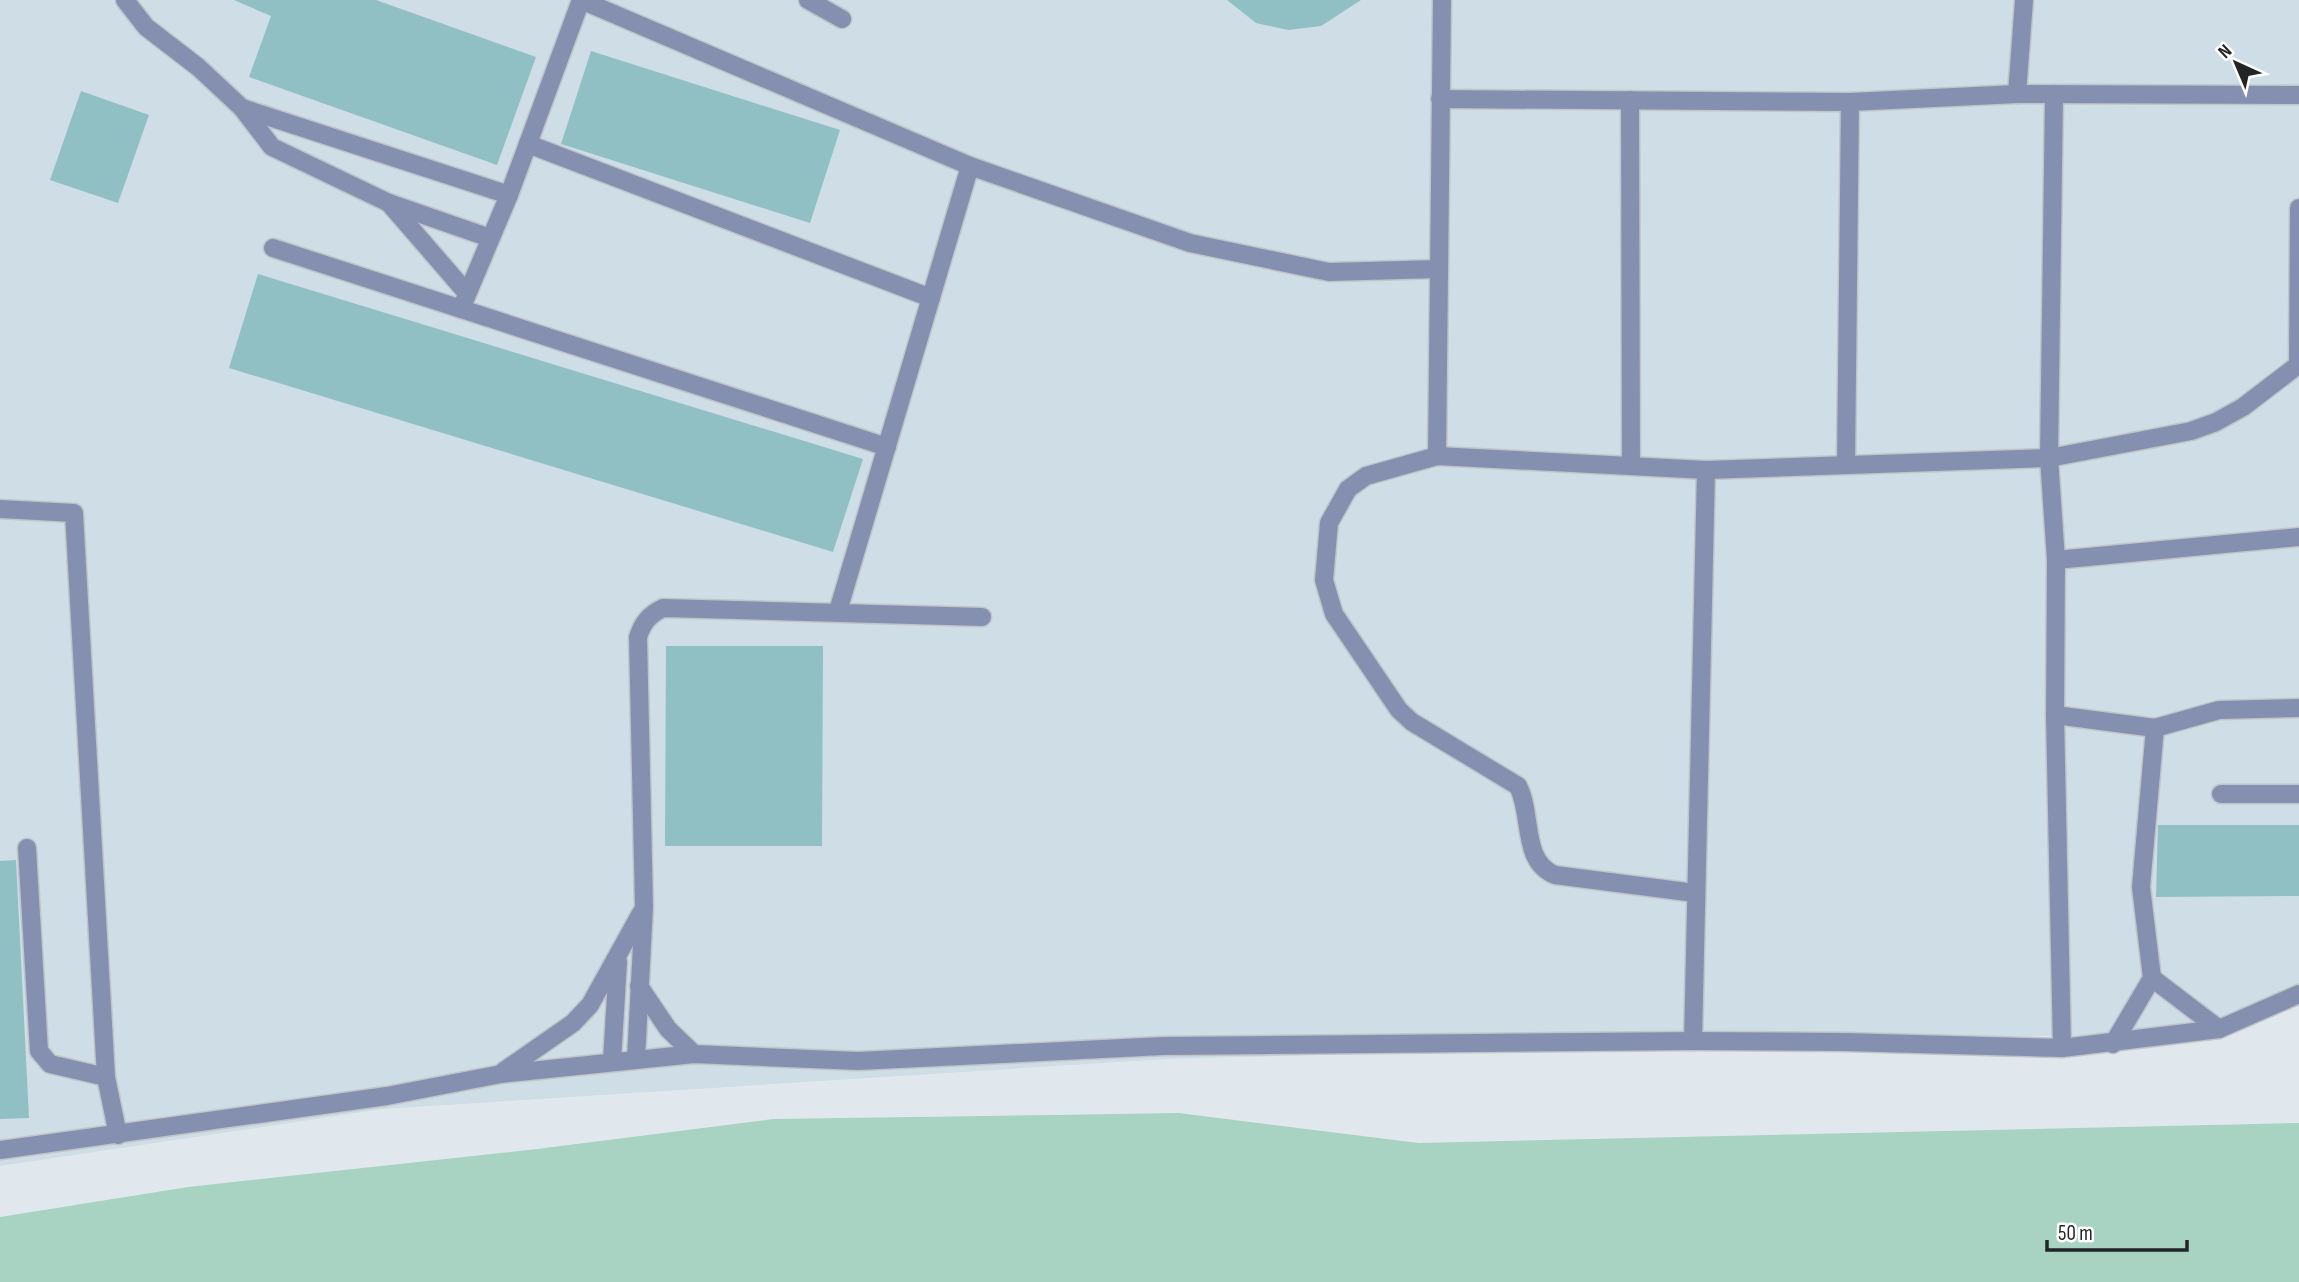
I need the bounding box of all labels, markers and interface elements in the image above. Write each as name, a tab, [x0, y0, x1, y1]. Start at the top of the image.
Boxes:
north arrow	[2201, 28, 2271, 98]
text: N	[2214, 40, 2237, 64]
scale bar	[2047, 1208, 2187, 1252]
text: 50 m	[2058, 1221, 2093, 1246]

